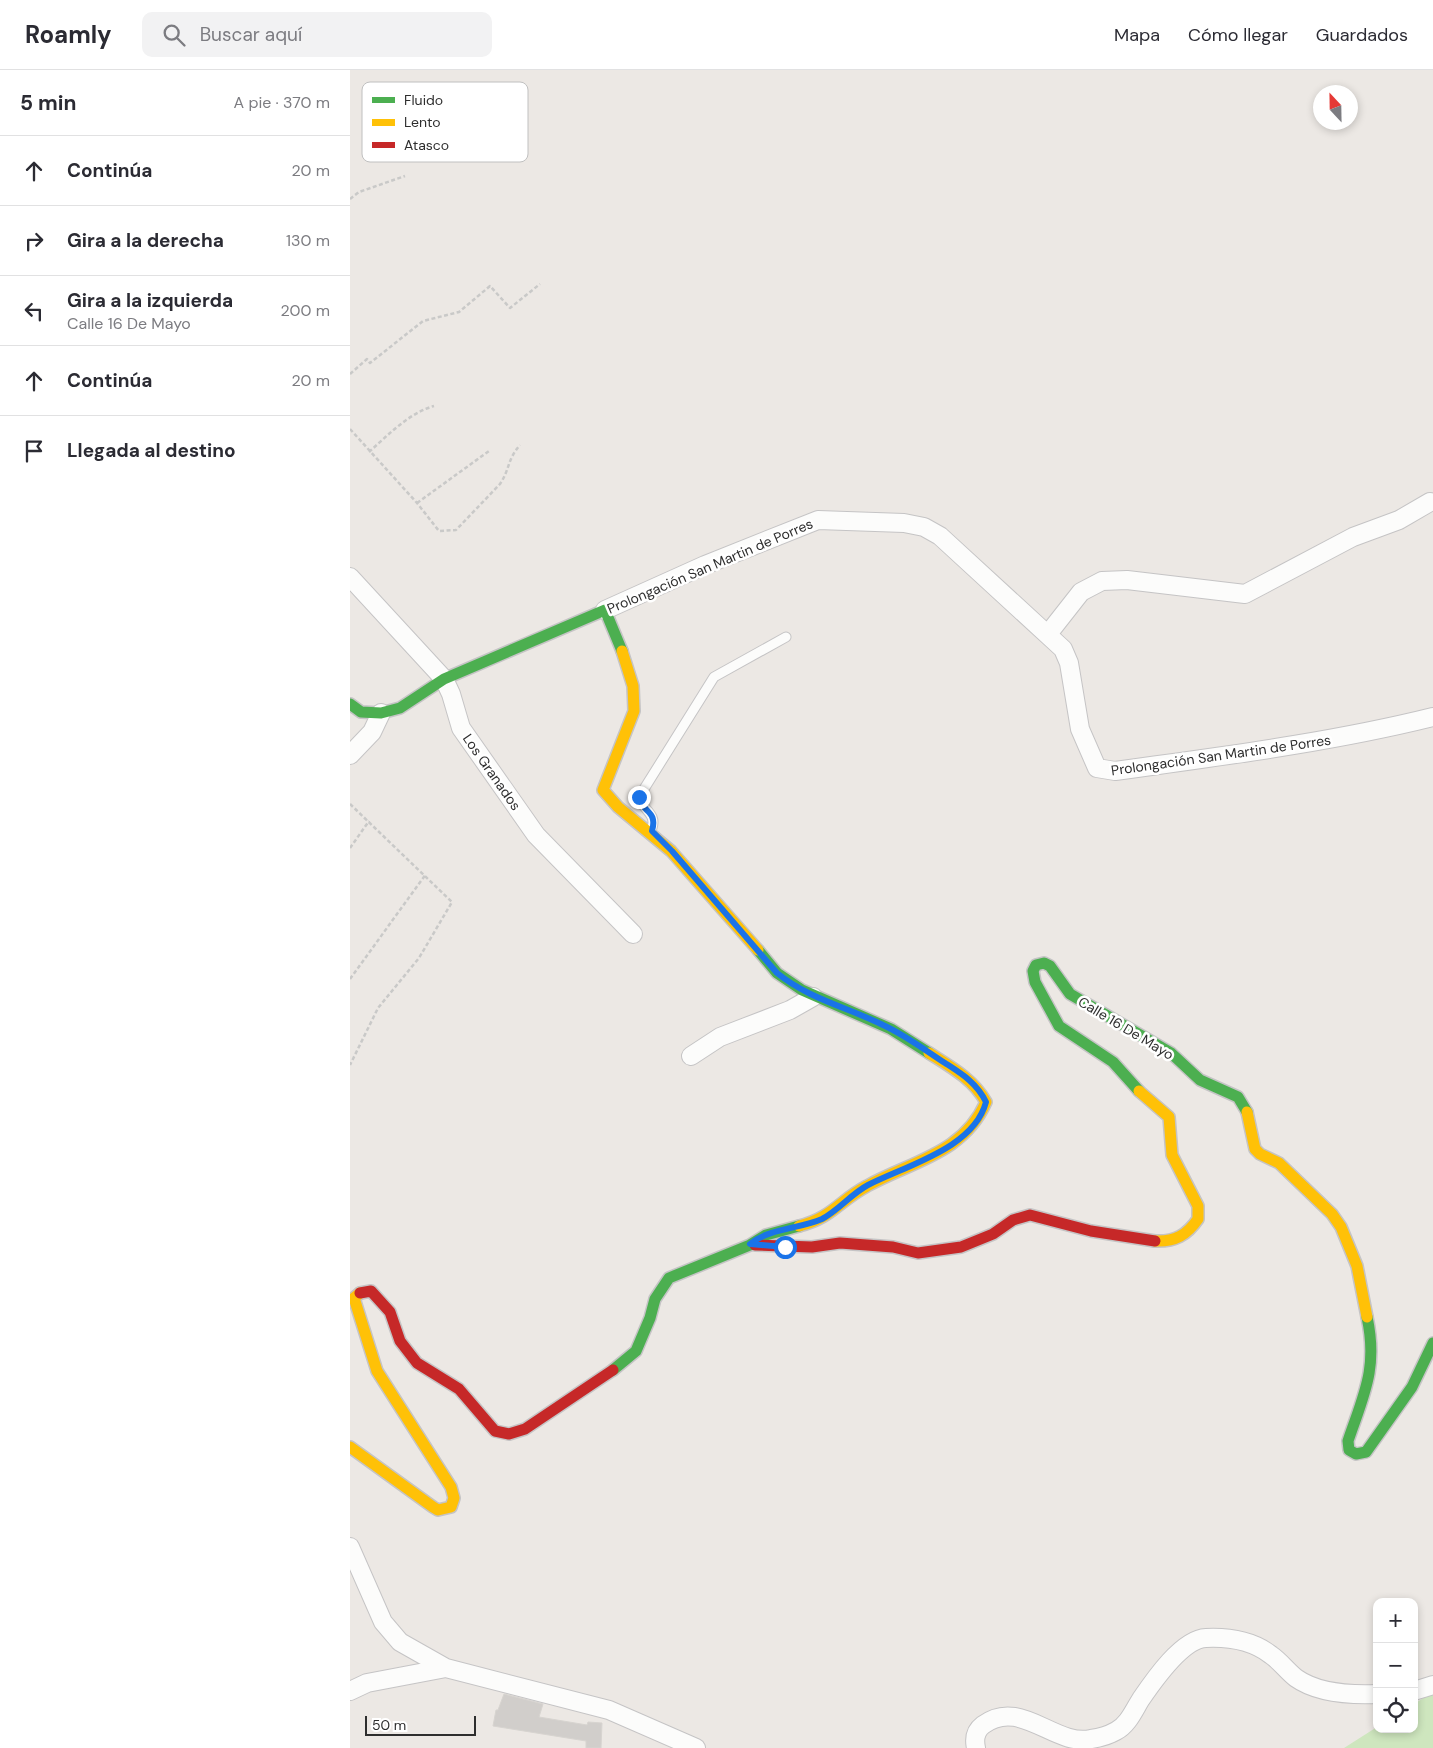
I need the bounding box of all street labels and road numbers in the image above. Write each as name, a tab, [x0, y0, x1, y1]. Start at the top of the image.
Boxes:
street label: Prolongación San Martin de Porres	[604, 514, 816, 618]
street label: Los Granados	[459, 730, 525, 814]
street label: Prolongación San Martin de Porres	[1110, 731, 1332, 779]
street label: Calle 16 De Mayo	[1075, 992, 1177, 1064]

